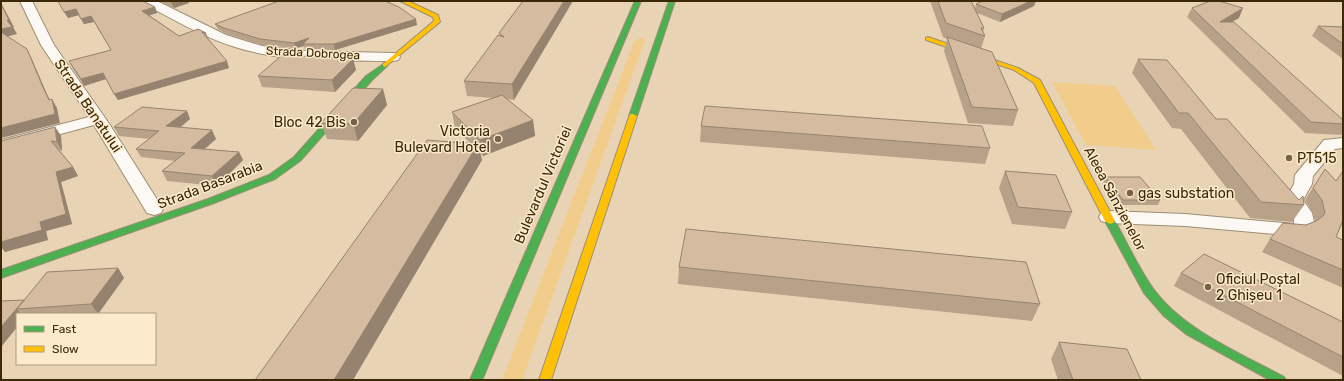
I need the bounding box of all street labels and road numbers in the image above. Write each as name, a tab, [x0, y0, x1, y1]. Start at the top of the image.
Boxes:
street label: Strada Dobrogea	[266, 44, 360, 62]
street label: Strada Banatului	[50, 56, 126, 156]
street label: Bulevardul Victoriei	[511, 124, 575, 246]
street label: Aleea Sânzienelor	[1080, 144, 1150, 255]
street label: Strada Basarabia	[155, 157, 265, 213]

